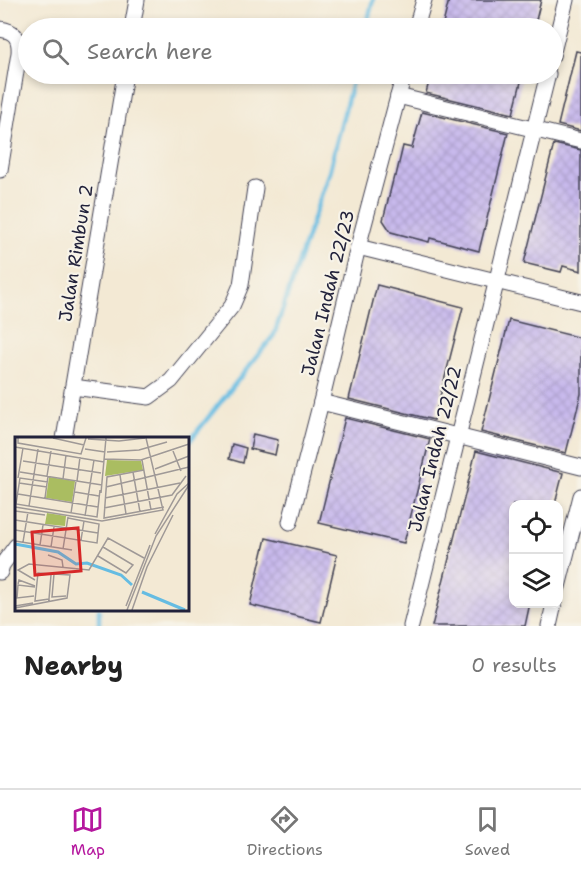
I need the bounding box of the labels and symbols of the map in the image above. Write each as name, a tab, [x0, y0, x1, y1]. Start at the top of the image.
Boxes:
street label: Jalan Rimbun 2	[53, 183, 99, 323]
street label: Jalan Indah 22/23	[296, 208, 360, 378]
street label: Jalan Indah 22/22	[403, 364, 467, 534]
inset map	[15, 437, 189, 611]

